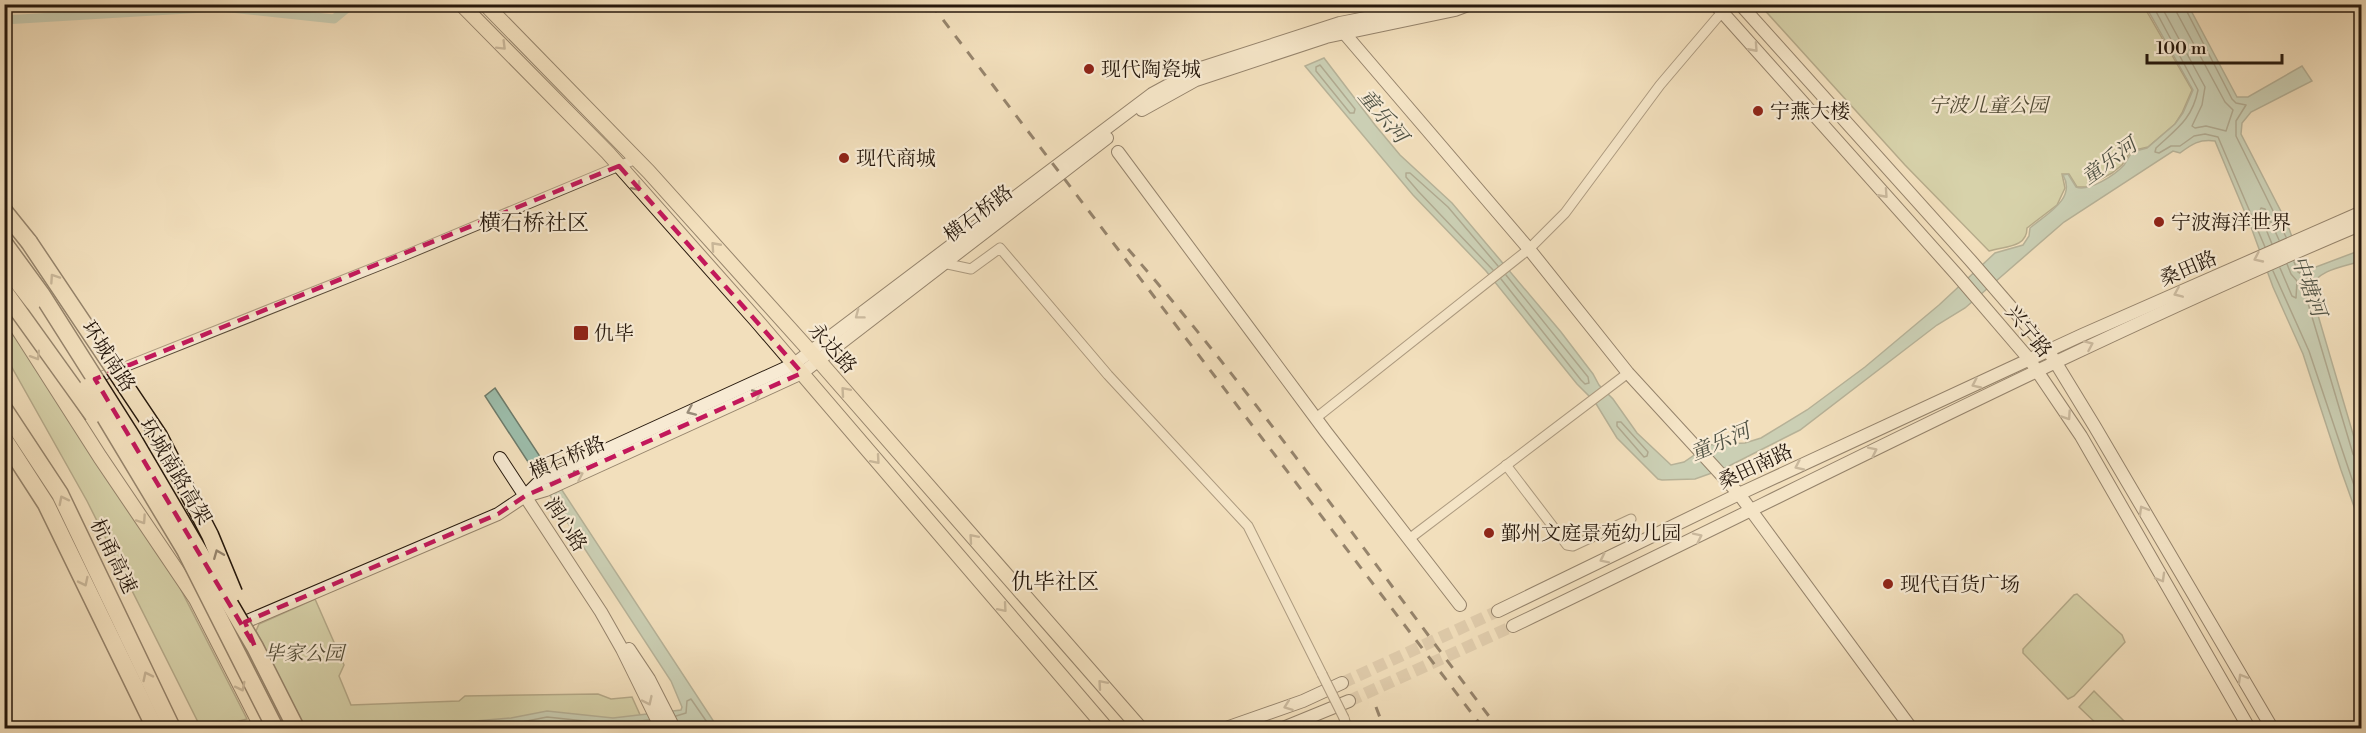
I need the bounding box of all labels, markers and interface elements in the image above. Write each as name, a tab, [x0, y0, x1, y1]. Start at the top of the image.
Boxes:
scale bar	[2147, 27, 2282, 65]
text: 100 m	[2156, 37, 2207, 60]
one-way arrow	[495, 40, 506, 50]
one-way arrow	[1747, 41, 1758, 52]
place label: 现代陶瓷城	[1101, 58, 1201, 83]
marker: 现代陶瓷城	[1082, 62, 1096, 76]
water label: 童乐河	[1352, 84, 1415, 152]
park label: 宁波儿童公园	[1928, 94, 2051, 119]
place label: 宁燕大楼	[1770, 100, 1850, 125]
marker: 宁燕大楼	[1751, 104, 1765, 118]
water label: 童乐河	[2076, 130, 2146, 191]
place label: 现代商城	[856, 147, 936, 172]
marker: 现代商城	[837, 151, 851, 165]
one-way arrow	[630, 180, 641, 191]
street label: 横石桥路	[939, 180, 1018, 248]
one-way arrow	[1877, 187, 1888, 197]
district label: 横石桥社区	[479, 210, 589, 237]
place label: 宁波海洋世界	[2171, 211, 2291, 236]
marker: 宁波海洋世界	[2152, 215, 2166, 229]
one-way arrow	[711, 242, 722, 252]
street label: 桑田路	[2156, 246, 2221, 293]
one-way arrow	[2254, 251, 2265, 263]
water label: 中塘河	[2285, 252, 2332, 324]
one-way arrow	[50, 274, 61, 285]
one-way arrow	[2174, 286, 2185, 298]
street label: 兴宁路	[1999, 301, 2056, 363]
one-way arrow	[855, 308, 866, 319]
street label: 环城南路	[75, 316, 140, 397]
street label: 永达路	[803, 318, 861, 380]
place label: 仇毕	[594, 322, 634, 347]
marker: 仇毕	[572, 324, 590, 342]
one-way arrow	[2083, 340, 2094, 352]
one-way arrow	[28, 350, 40, 360]
one-way arrow	[1972, 377, 1983, 389]
one-way arrow	[841, 387, 852, 398]
one-way arrow	[750, 389, 761, 401]
one-way arrow	[686, 404, 697, 416]
one-way arrow	[2060, 409, 2071, 420]
street label: 环城南路高架	[133, 414, 216, 530]
water label: 童乐河	[1686, 417, 1758, 467]
street label: 横石桥路	[526, 431, 609, 486]
street label: 桑田南路	[1714, 439, 1797, 496]
one-way arrow	[1867, 447, 1877, 458]
one-way arrow	[869, 453, 880, 464]
one-way arrow	[1795, 459, 1806, 471]
one-way arrow	[572, 470, 583, 482]
street label: 润心路	[538, 493, 592, 557]
one-way arrow	[59, 495, 70, 506]
one-way arrow	[2139, 506, 2151, 516]
one-way arrow	[135, 513, 146, 524]
street label: 杭甬高速	[84, 515, 141, 598]
place label: 鄞州文庭景苑幼儿园	[1501, 522, 1681, 547]
marker: 鄞州文庭景苑幼儿园	[1482, 526, 1496, 540]
one-way arrow	[970, 533, 981, 544]
one-way arrow	[1692, 533, 1703, 545]
one-way arrow	[213, 549, 225, 560]
one-way arrow	[1600, 552, 1611, 564]
district label: 仇毕社区	[1011, 569, 1099, 596]
one-way arrow	[2154, 572, 2166, 582]
place label: 现代百货广场	[1900, 573, 2020, 598]
one-way arrow	[76, 575, 88, 586]
marker: 现代百货广场	[1881, 577, 1895, 591]
one-way arrow	[996, 601, 1007, 612]
park label: 毕家公园	[264, 642, 347, 667]
one-way arrow	[143, 671, 155, 682]
one-way arrow	[2238, 674, 2250, 684]
one-way arrow	[234, 681, 245, 692]
one-way arrow	[1098, 681, 1109, 691]
one-way arrow	[640, 694, 652, 705]
one-way arrow	[1283, 699, 1294, 712]

